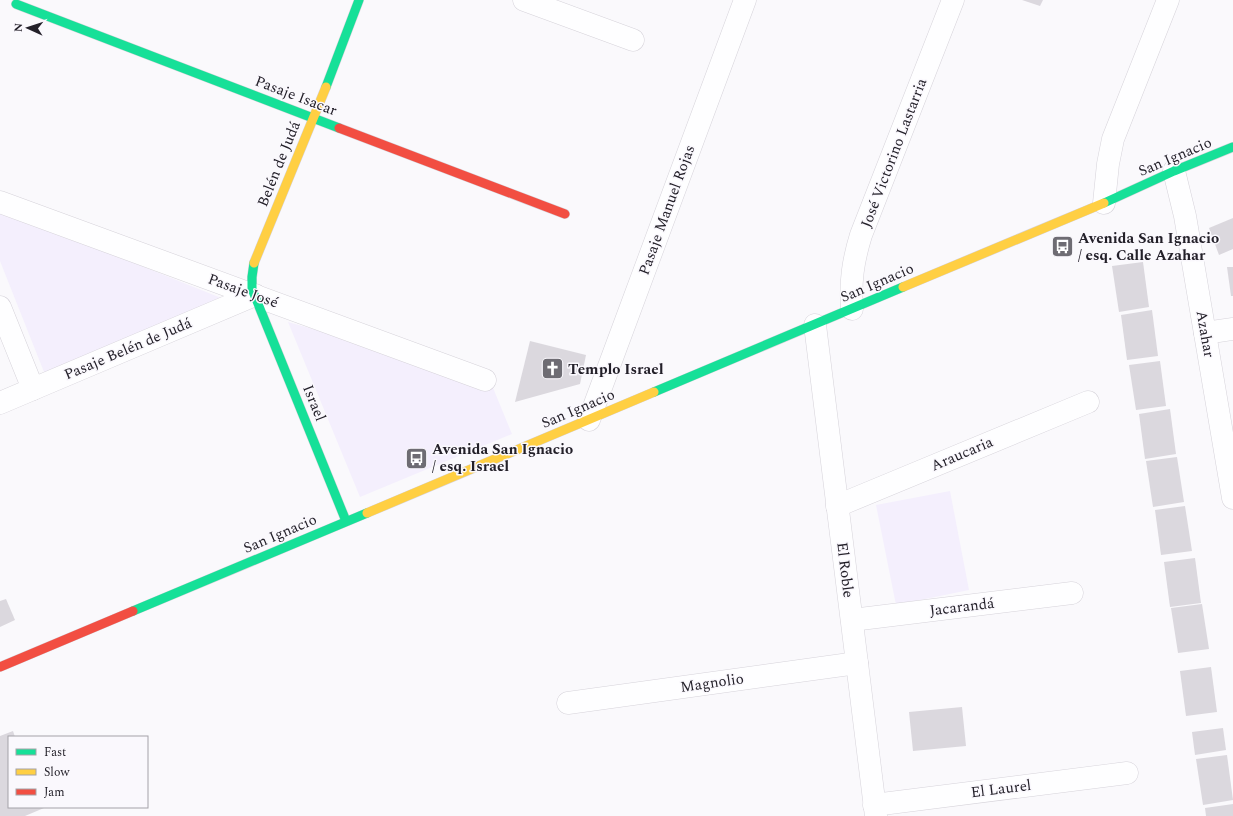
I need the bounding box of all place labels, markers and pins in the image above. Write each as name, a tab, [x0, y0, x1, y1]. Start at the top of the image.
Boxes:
place label: Avenida San Ignacio / esq. Calle Azahar	[1078, 227, 1219, 267]
bus stop icon: Avenida San Ignacio / esq. Calle Azahar	[1049, 234, 1075, 260]
church icon: Templo Israel	[540, 356, 566, 382]
place label: Templo Israel	[568, 358, 664, 381]
place label: Avenida San Ignacio / esq. Israel	[432, 438, 573, 478]
bus stop icon: Avenida San Ignacio / esq. Israel	[404, 445, 430, 471]

